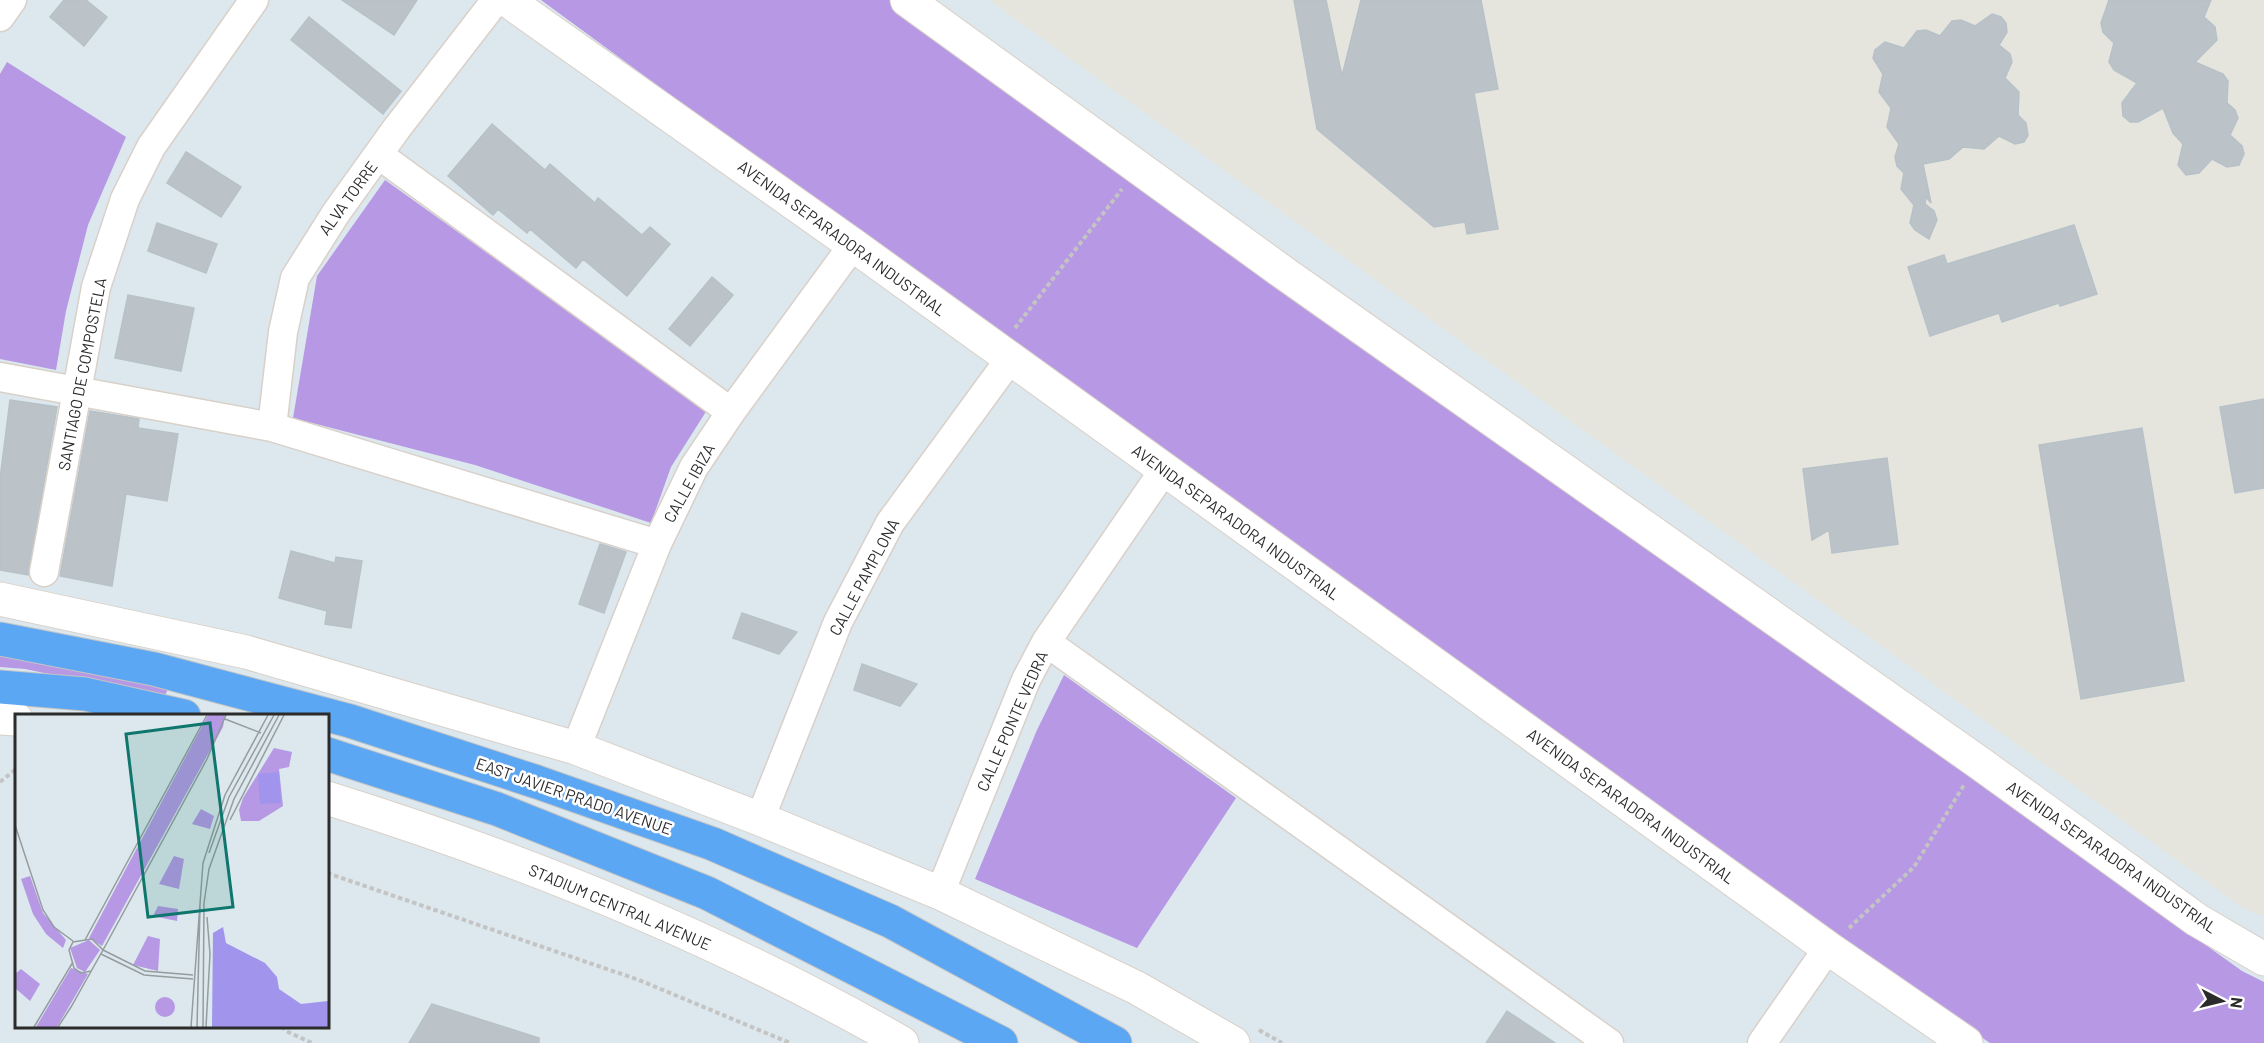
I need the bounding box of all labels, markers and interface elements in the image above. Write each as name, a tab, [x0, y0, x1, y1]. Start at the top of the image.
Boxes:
street label: AVENIDA SEPARADORA INDUSTRIAL	[735, 156, 950, 319]
street label: ALVA TORRE	[314, 157, 381, 238]
street label: SANTIAGO DE COMPOSTELA	[53, 276, 110, 472]
street label: CALLE IBIZA	[659, 440, 718, 526]
street label: AVENIDA SEPARADORA INDUSTRIAL	[1129, 440, 1344, 603]
street label: CALLE PAMPLONA	[825, 515, 903, 638]
street label: CALLE PONTE VEDRA	[972, 647, 1051, 794]
inset map	[15, 714, 328, 1028]
street label: AVENIDA SEPARADORA INDUSTRIAL	[1524, 724, 1739, 887]
street label: EAST JAVIER PRADO AVENUE	[474, 753, 674, 838]
street label: AVENIDA SEPARADORA INDUSTRIAL	[2004, 777, 2221, 937]
street label: STADIUM CENTRAL AVENUE	[526, 859, 714, 954]
north arrow	[2192, 971, 2252, 1031]
text: N	[2227, 996, 2247, 1009]

